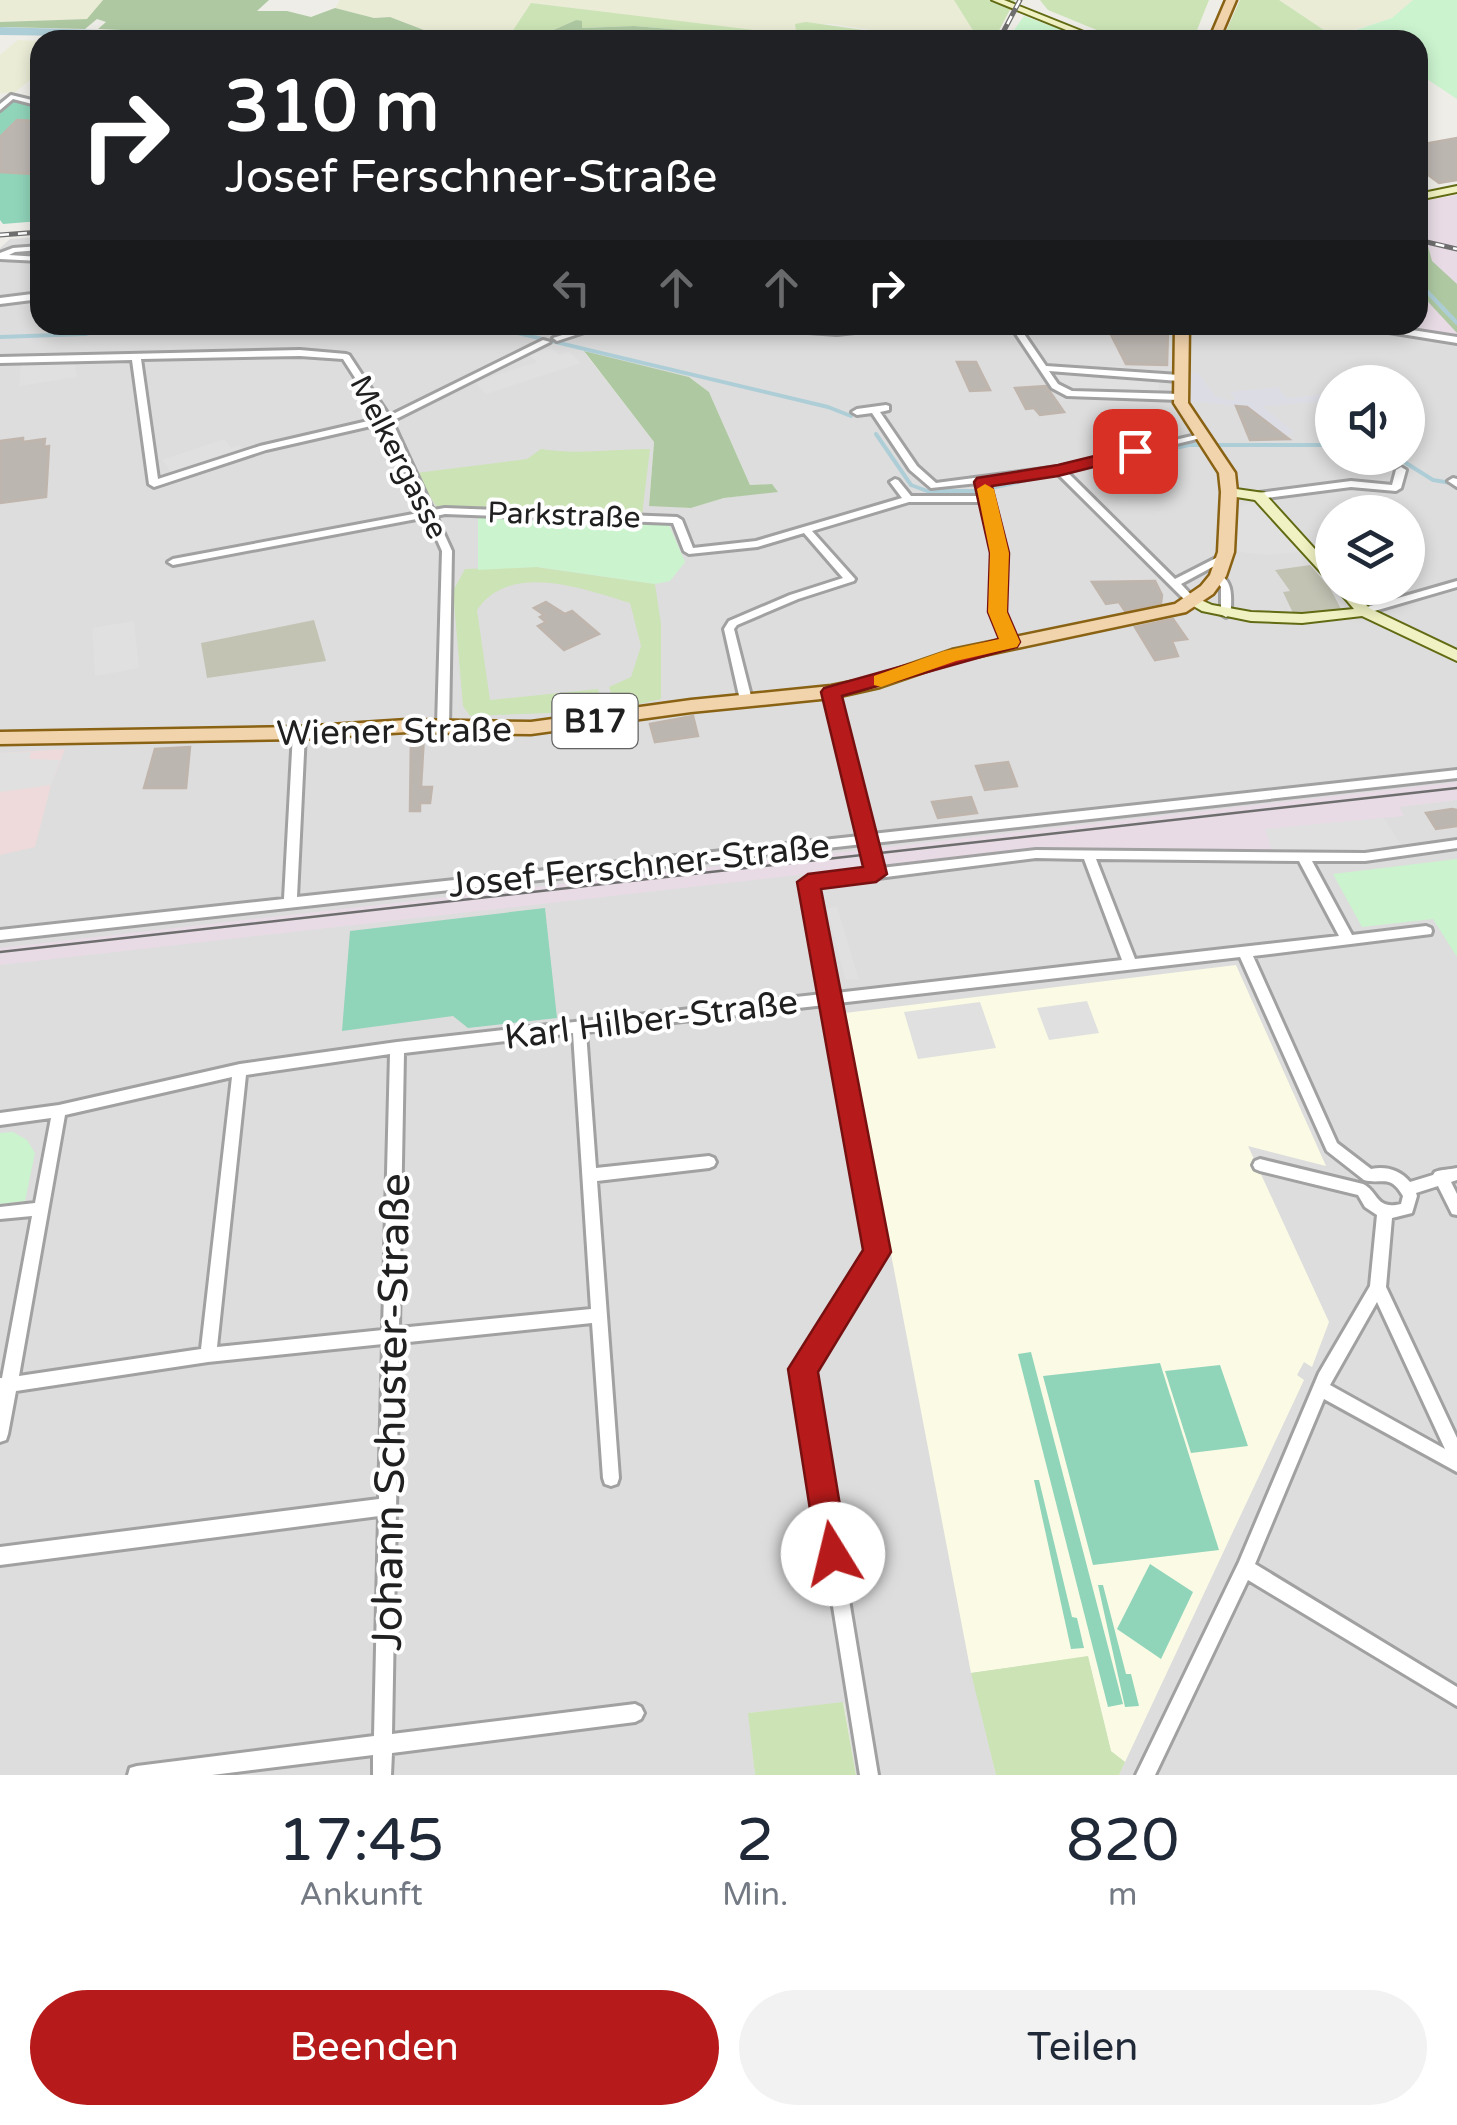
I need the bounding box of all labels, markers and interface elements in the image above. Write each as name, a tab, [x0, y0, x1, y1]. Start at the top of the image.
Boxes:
text: 310 m	[225, 66, 439, 150]
icon: right	[60, 70, 190, 200]
text: Josef Ferschner-Straße	[225, 151, 717, 205]
icon: left	[544, 260, 599, 315]
icon: ahead	[649, 260, 704, 315]
icon: ahead	[754, 260, 809, 315]
icon: right	[859, 260, 914, 315]
map controls	[1315, 365, 1425, 605]
button: sound	[1315, 365, 1425, 475]
street label: Melkergasse	[342, 369, 456, 545]
pin	[1093, 409, 1178, 494]
icon: arrive	[1108, 424, 1163, 479]
street label: Parkstraße	[487, 494, 641, 537]
button: layers	[1315, 495, 1425, 605]
road number: B17	[552, 694, 638, 748]
street label: Wiener Straße	[276, 709, 512, 755]
street label: Josef Ferschner-Straße	[446, 825, 832, 907]
street label: Karl Hilber-Straße	[502, 981, 800, 1059]
street label: Johann Schuster-Straße	[362, 1173, 421, 1651]
position arrow	[781, 1502, 885, 1606]
text: 17:45	[278, 1805, 444, 1877]
text: 2	[736, 1805, 774, 1877]
text: 820	[1066, 1805, 1179, 1877]
text: Ankunft	[299, 1876, 423, 1914]
text: Min.	[722, 1876, 788, 1914]
text: m	[1108, 1876, 1137, 1914]
button: Beenden	[30, 1990, 719, 2105]
button: Teilen	[739, 1990, 1427, 2105]

